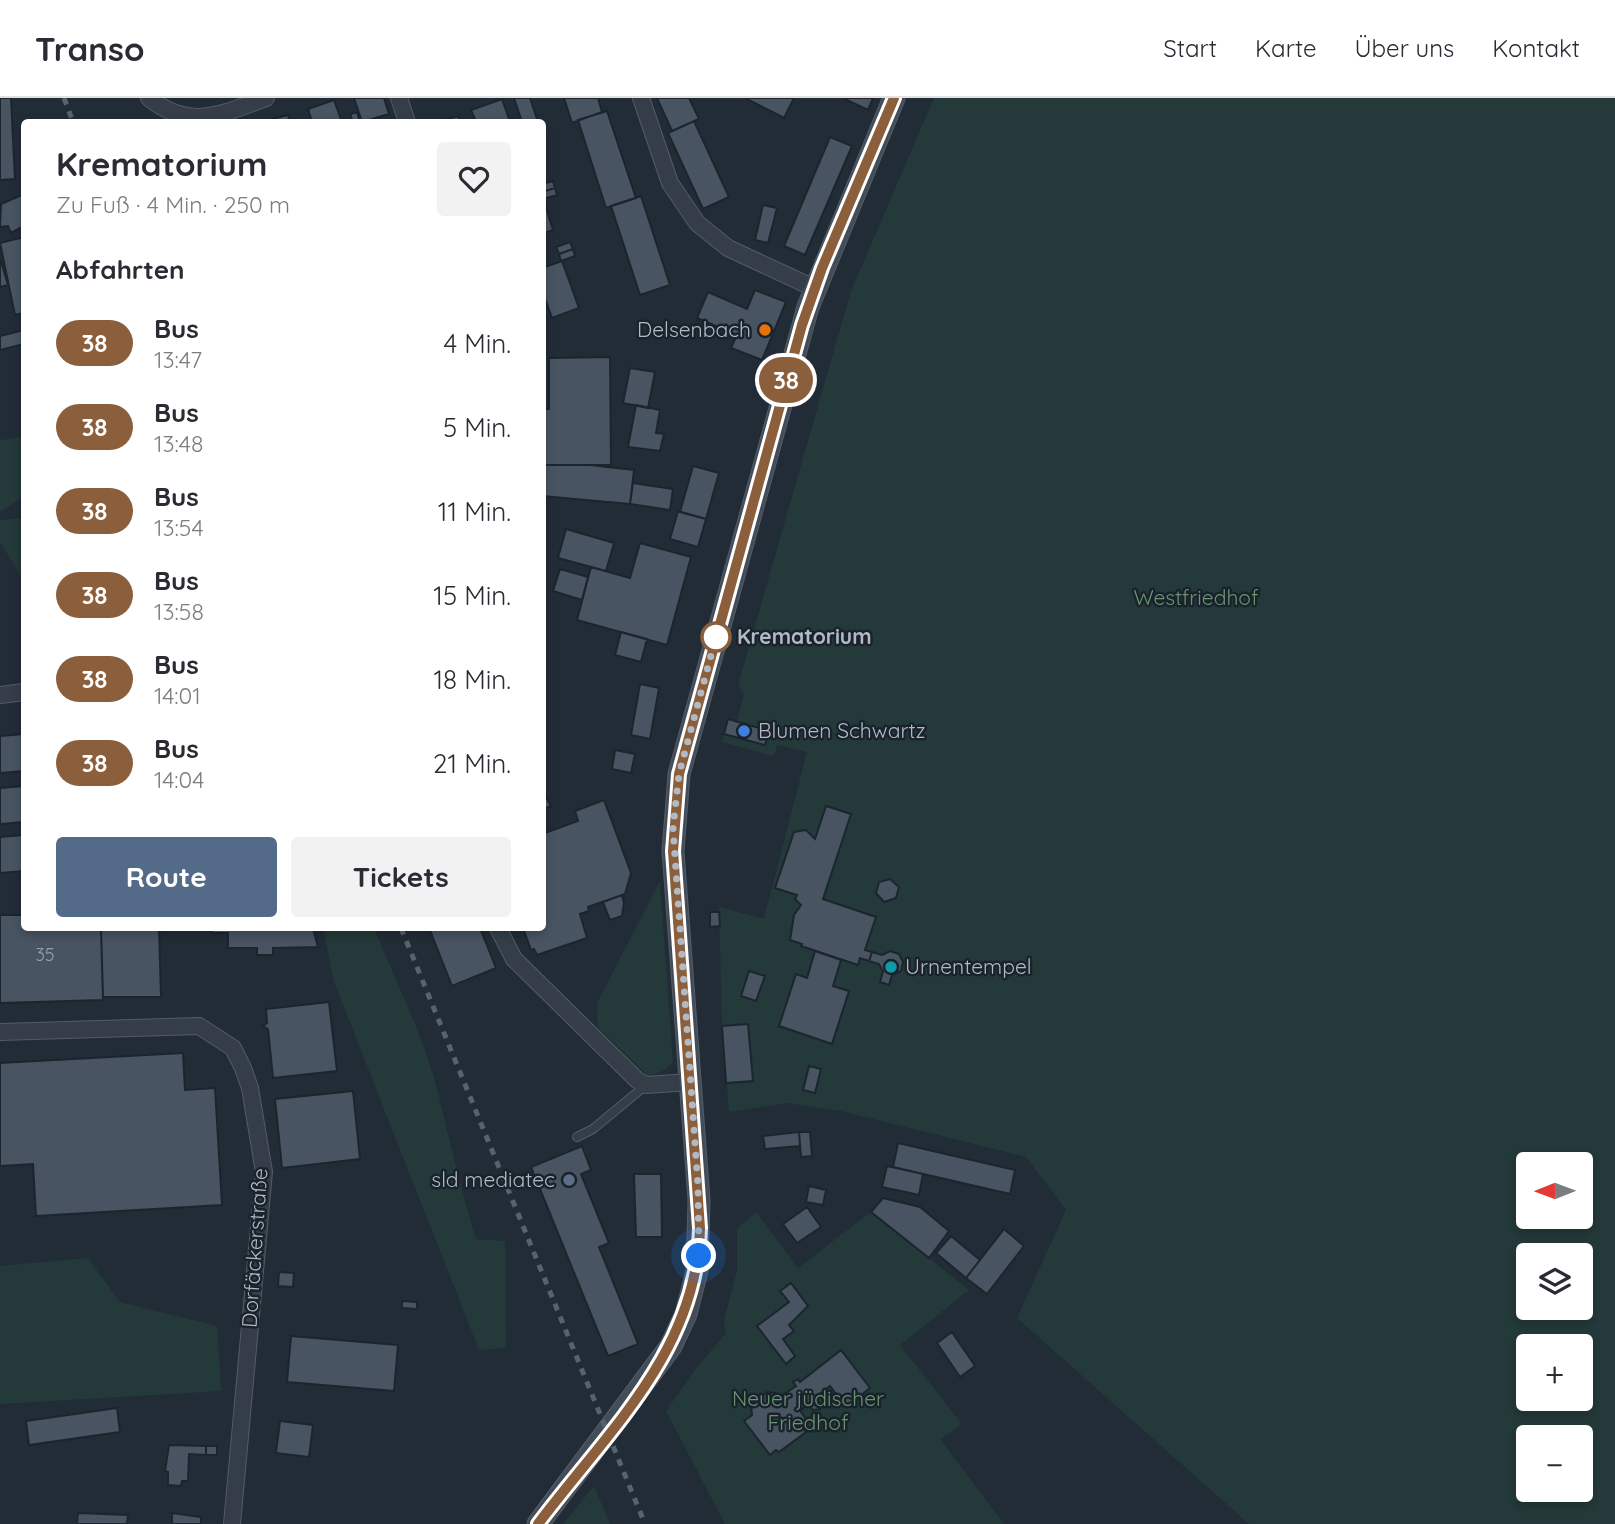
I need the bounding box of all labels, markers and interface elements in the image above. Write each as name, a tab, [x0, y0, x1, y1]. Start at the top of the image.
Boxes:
text: Transo	[35, 28, 145, 69]
text: Start	[1163, 33, 1217, 63]
text: Karte	[1255, 33, 1316, 63]
text: Über uns	[1354, 33, 1454, 63]
text: Kontakt	[1492, 33, 1580, 63]
button: heart	[437, 142, 511, 216]
text: Krematorium	[56, 143, 267, 184]
text: Zu Fuß · 4 Min. · 250 m	[56, 190, 290, 219]
text: Abfahrten	[56, 253, 185, 286]
text: Bus	[154, 312, 199, 345]
place label: Delsenbach	[637, 316, 751, 342]
marker: Delsenbach	[757, 322, 773, 338]
text: 4 Min.	[443, 327, 511, 360]
text: 38	[81, 328, 108, 358]
text: 13:47	[154, 345, 202, 374]
line badge: 38	[754, 357, 818, 403]
text: 38	[773, 365, 799, 395]
text: Bus	[154, 396, 199, 429]
text: 5 Min.	[443, 411, 511, 444]
text: 38	[81, 412, 108, 442]
text: 13:48	[154, 429, 203, 458]
text: Bus	[154, 480, 199, 513]
text: 11 Min.	[438, 495, 511, 528]
text: 38	[81, 496, 108, 526]
text: 13:54	[154, 513, 204, 542]
text: Bus	[154, 564, 199, 597]
text: 15 Min.	[433, 579, 511, 612]
text: 38	[81, 580, 108, 610]
park label: Westfriedhof	[1133, 584, 1259, 610]
text: 13:58	[154, 597, 204, 626]
marker: Krematorium	[701, 622, 731, 652]
place label: Krematorium	[737, 623, 872, 649]
text: Bus	[154, 648, 199, 681]
text: 18 Min.	[433, 663, 511, 696]
text: 38	[81, 664, 108, 694]
text: 14:01	[154, 681, 201, 710]
place label: Blumen Schwartz	[758, 717, 926, 743]
marker: Blumen Schwartz	[736, 723, 752, 739]
text: Bus	[154, 732, 199, 765]
text: 21 Min.	[433, 747, 511, 780]
text: 38	[81, 748, 108, 778]
text: 14:04	[154, 765, 204, 794]
button: Route	[56, 837, 277, 917]
button: Tickets	[291, 837, 511, 917]
house number: 35	[35, 943, 55, 966]
place label: Urnentempel	[905, 953, 1032, 979]
marker: Urnentempel	[883, 959, 899, 975]
north arrow	[1516, 1152, 1592, 1228]
map controls	[1516, 1152, 1593, 1502]
place label: sld mediatec	[431, 1166, 555, 1192]
street label: Dorfäckerstraße	[235, 1167, 273, 1329]
marker: sld mediatec	[561, 1172, 577, 1188]
your location	[681, 1238, 716, 1273]
button: layers	[1516, 1243, 1593, 1320]
button: +	[1516, 1334, 1593, 1411]
park label: Neuer jüdischer Friedhof	[732, 1385, 884, 1435]
button: −	[1516, 1425, 1593, 1502]

